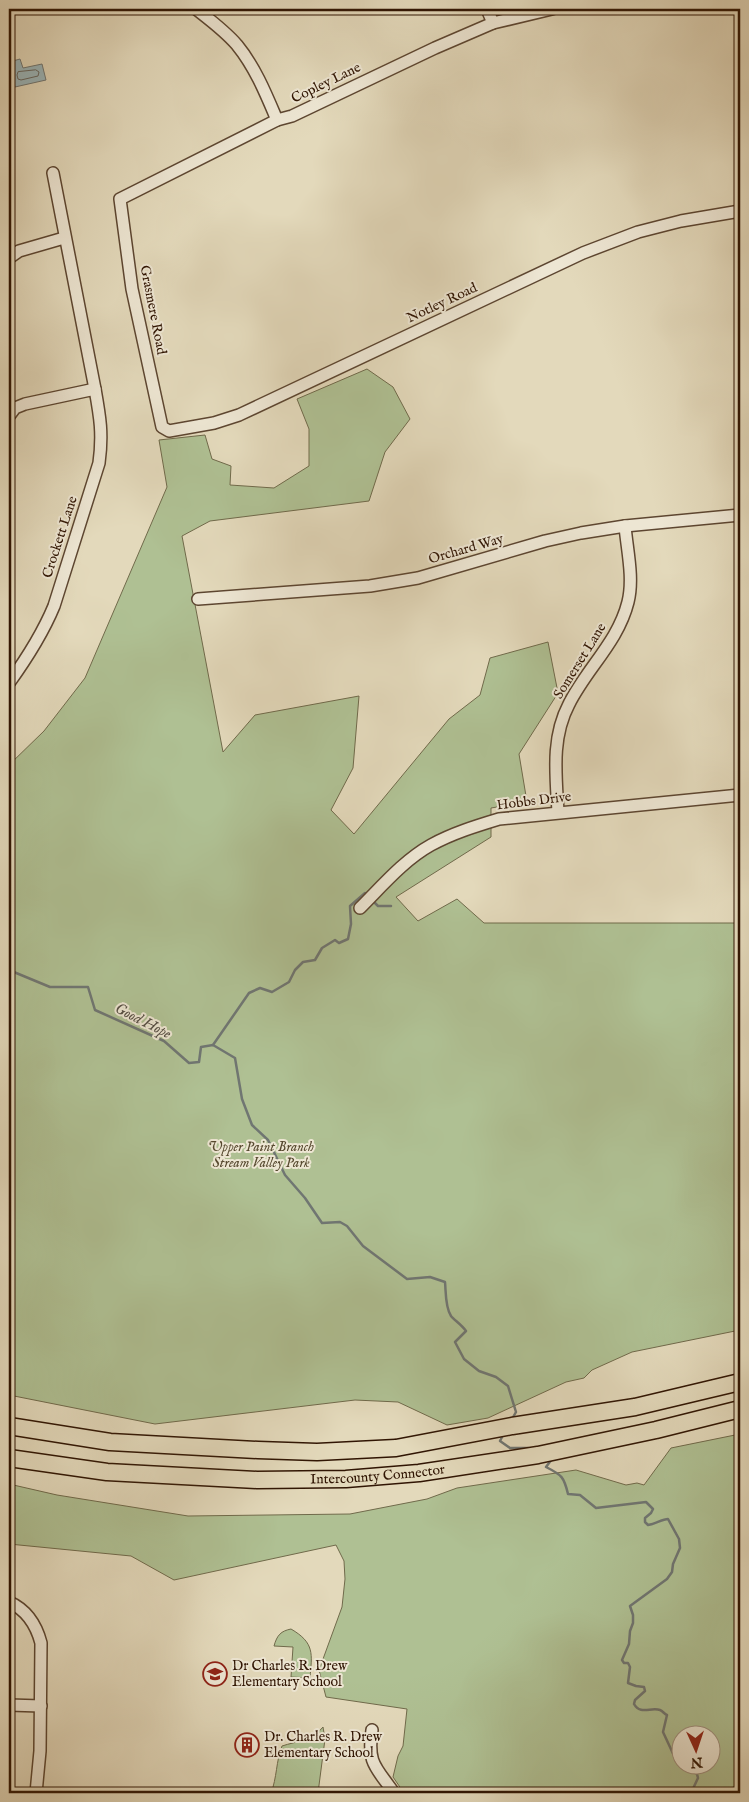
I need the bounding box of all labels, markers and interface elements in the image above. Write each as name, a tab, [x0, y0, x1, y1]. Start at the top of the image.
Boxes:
street label: Copley Lane	[288, 58, 364, 108]
street label: Grasmere Road	[136, 264, 171, 357]
street label: Notley Road	[404, 279, 481, 327]
street label: Crockett Lane	[38, 493, 82, 580]
street label: Orchard Way	[426, 530, 506, 568]
street label: Somerset Lane	[550, 619, 611, 702]
street label: Hobbs Drive	[496, 787, 573, 814]
water label: Good Hope	[112, 999, 174, 1043]
park label: Upper Paint Branch Stream Valley Park	[208, 1138, 314, 1172]
street label: Intercounty Connector	[310, 1460, 446, 1488]
place label: Dr Charles R. Drew Elementary School	[232, 1657, 348, 1691]
school or university icon: Dr Charles R. Drew Elementary School	[202, 1661, 228, 1687]
north arrow	[672, 1724, 722, 1774]
place label: Dr. Charles R. Drew Elementary School	[264, 1728, 383, 1762]
building icon: Dr. Charles R. Drew Elementary School	[234, 1732, 260, 1758]
text: N	[690, 1753, 704, 1771]

